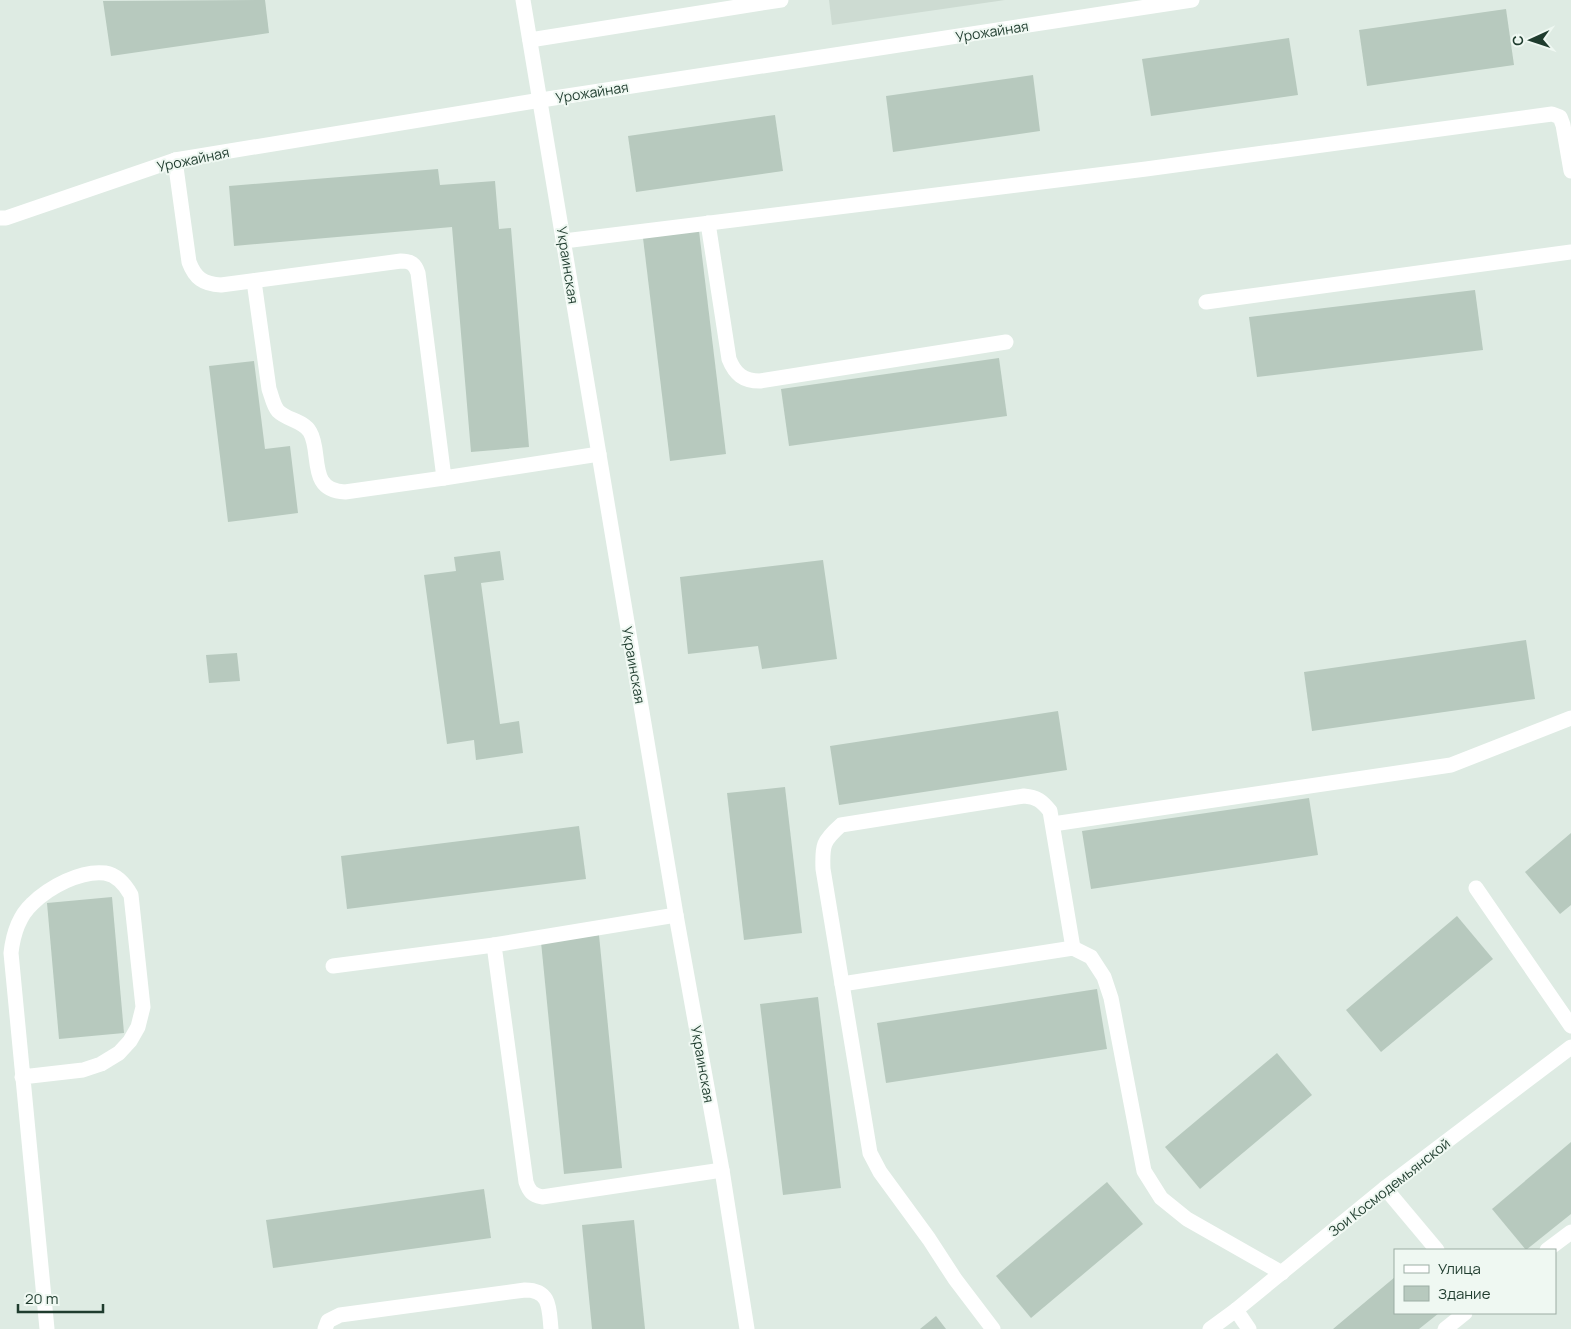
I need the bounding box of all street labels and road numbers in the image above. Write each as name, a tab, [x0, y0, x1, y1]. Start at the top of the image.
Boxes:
street label: Урожайная	[954, 16, 1030, 46]
street label: Урожайная	[554, 77, 630, 107]
street label: Урожайная	[155, 142, 231, 176]
street label: Украинская	[553, 225, 583, 305]
street label: Украинская	[618, 625, 650, 705]
street label: Украинская	[687, 1024, 719, 1104]
street label: Зои Космодемьянской	[1324, 1134, 1454, 1240]

